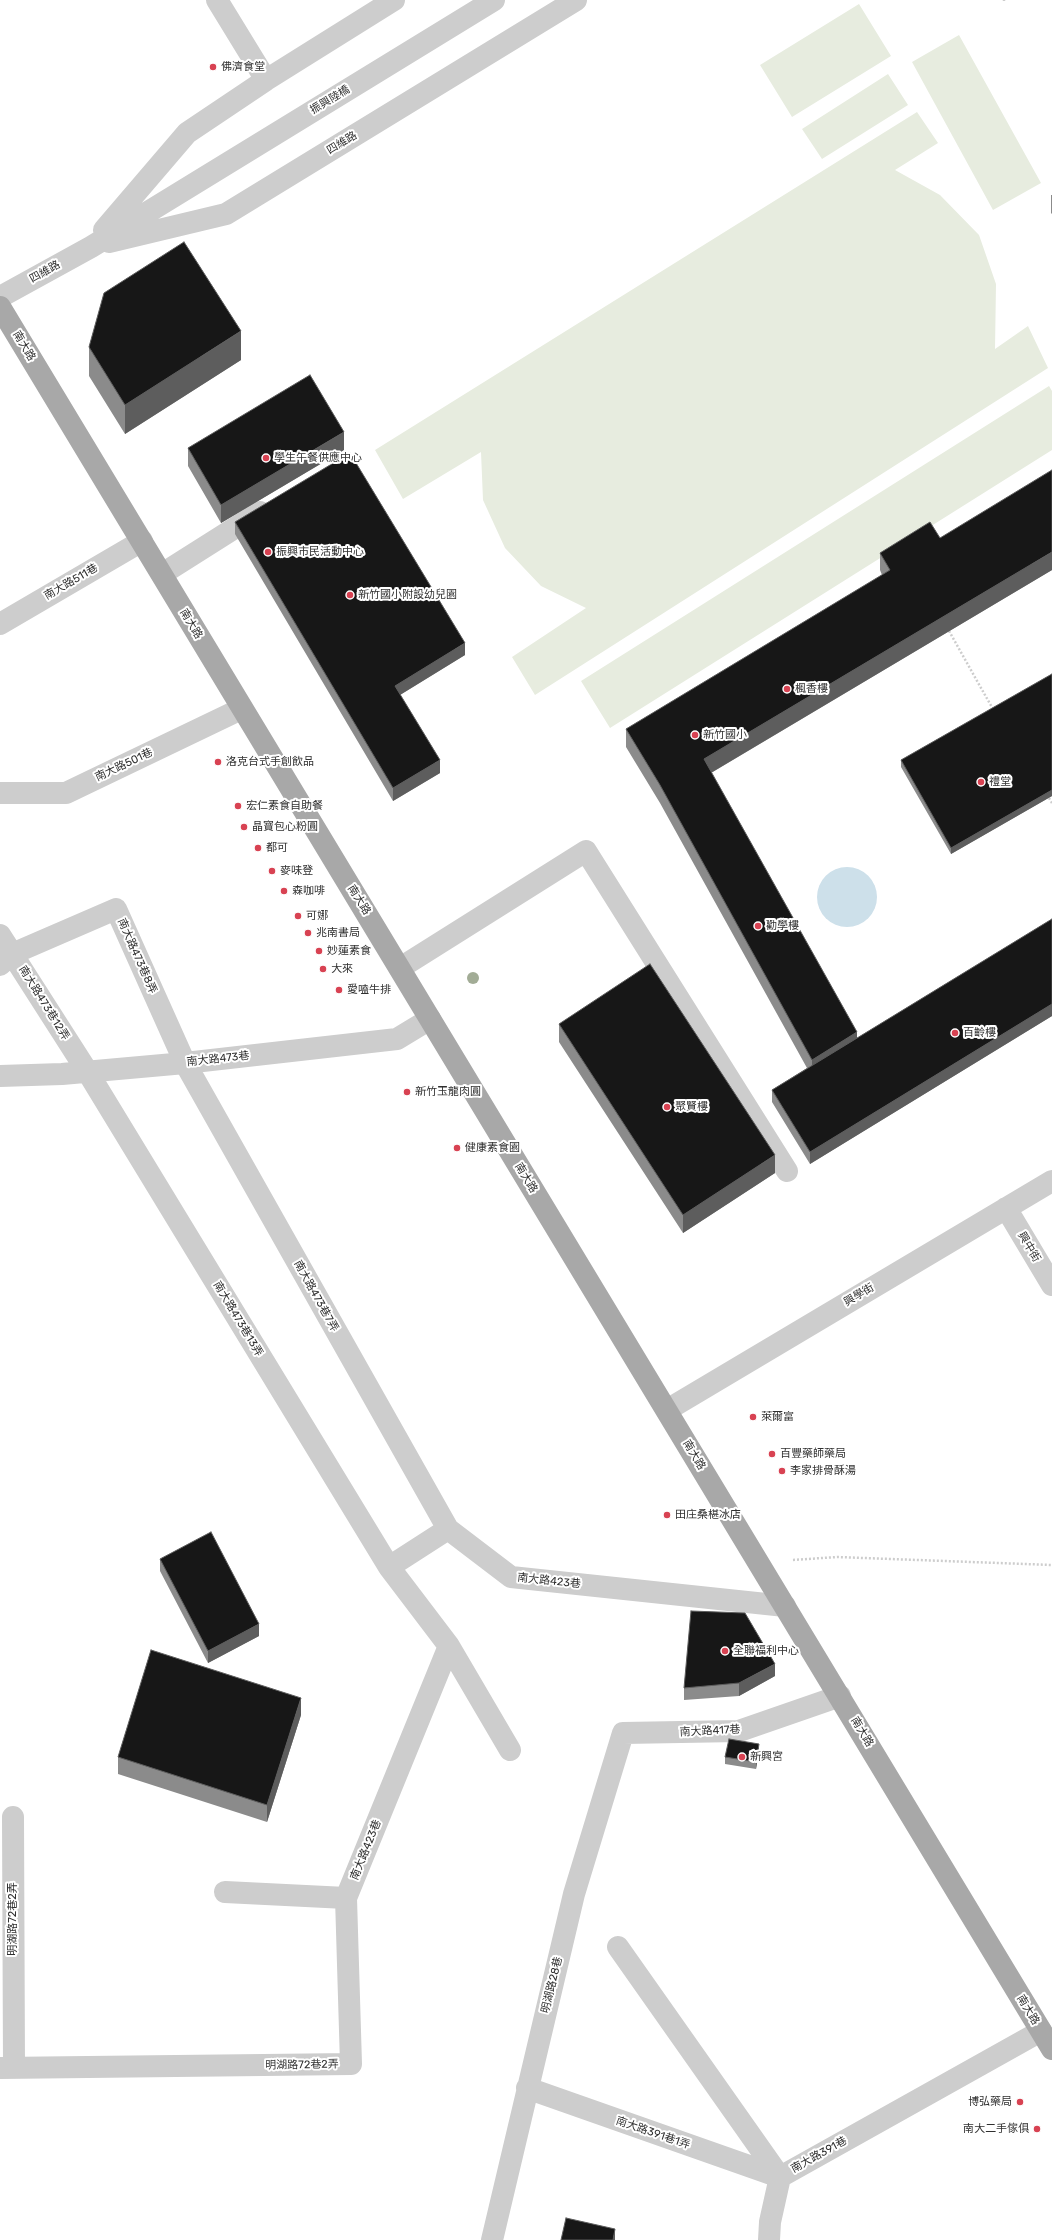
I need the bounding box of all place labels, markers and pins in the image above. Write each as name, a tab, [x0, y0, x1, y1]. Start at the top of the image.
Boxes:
place label: 佛濟食堂	[221, 60, 265, 74]
marker: 佛濟食堂	[208, 62, 218, 72]
place label: 學生午餐供應中心	[274, 451, 362, 465]
marker: 學生午餐供應中心	[261, 453, 271, 463]
place label: 振興市民活動中心	[276, 545, 364, 559]
marker: 振興市民活動中心	[263, 547, 273, 557]
place label: 新竹國小附設幼兒園	[358, 588, 457, 602]
marker: 新竹國小附設幼兒園	[345, 590, 355, 600]
place label: 楓香樓	[795, 682, 828, 696]
marker: 楓香樓	[782, 684, 792, 694]
place label: 新竹國小	[703, 728, 747, 742]
marker: 新竹國小	[690, 730, 700, 740]
place label: 洛克台式手創飲品	[226, 755, 314, 769]
marker: 洛克台式手創飲品	[213, 757, 223, 767]
place label: 禮堂	[989, 775, 1011, 789]
marker: 禮堂	[976, 777, 986, 787]
place label: 宏仁素食自助餐	[246, 799, 323, 813]
marker: 宏仁素食自助餐	[233, 801, 243, 811]
place label: 晶寶包心粉圓	[252, 820, 318, 834]
marker: 晶寶包心粉圓	[239, 822, 249, 832]
place label: 都可	[266, 841, 288, 855]
marker: 都可	[253, 843, 263, 853]
place label: 麥味登	[280, 864, 313, 878]
marker: 麥味登	[267, 866, 277, 876]
place label: 森咖啡	[292, 884, 325, 898]
marker: 森咖啡	[279, 886, 289, 896]
place label: 可娜	[306, 909, 328, 923]
marker: 可娜	[293, 911, 303, 921]
place label: 勸學樓	[766, 919, 799, 933]
marker: 勸學樓	[753, 921, 763, 931]
place label: 兆南書局	[316, 926, 360, 940]
marker: 兆南書局	[303, 928, 313, 938]
place label: 妙蓮素食	[327, 944, 371, 958]
marker: 妙蓮素食	[314, 946, 324, 956]
place label: 大來	[331, 962, 353, 976]
marker: 大來	[318, 964, 328, 974]
place label: 愛嗑牛排	[347, 983, 391, 997]
marker: 愛嗑牛排	[334, 985, 344, 995]
place label: 百齡樓	[963, 1026, 996, 1040]
marker: 百齡樓	[950, 1028, 960, 1038]
place label: 新竹玉龍肉圓	[415, 1085, 481, 1099]
marker: 新竹玉龍肉圓	[402, 1087, 412, 1097]
place label: 聚賢樓	[675, 1100, 708, 1114]
marker: 聚賢樓	[662, 1102, 672, 1112]
place label: 健康素食園	[465, 1141, 520, 1155]
marker: 健康素食園	[452, 1143, 462, 1153]
place label: 萊爾富	[761, 1410, 794, 1424]
marker: 萊爾富	[748, 1412, 758, 1422]
place label: 百豐藥師藥局	[780, 1447, 846, 1461]
marker: 百豐藥師藥局	[767, 1449, 777, 1459]
place label: 李家排骨酥湯	[790, 1464, 856, 1478]
marker: 李家排骨酥湯	[777, 1466, 787, 1476]
place label: 田庄桑椹冰店	[675, 1508, 741, 1522]
marker: 田庄桑椹冰店	[662, 1510, 672, 1520]
place label: 全聯福利中心	[733, 1644, 799, 1658]
marker: 全聯福利中心	[720, 1646, 730, 1656]
place label: 新興宮	[750, 1750, 783, 1764]
marker: 新興宮	[737, 1752, 747, 1762]
place label: 博弘藥局	[968, 2095, 1012, 2109]
marker: 博弘藥局	[1015, 2097, 1025, 2107]
place label: 南大二手傢俱	[963, 2122, 1029, 2136]
marker: 南大二手傢俱	[1032, 2124, 1042, 2134]

